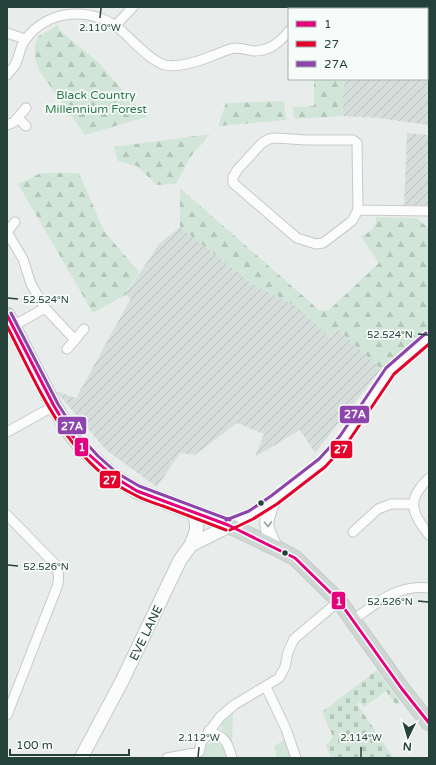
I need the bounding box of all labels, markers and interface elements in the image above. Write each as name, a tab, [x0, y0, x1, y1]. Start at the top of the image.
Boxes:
legend	[288, 8, 428, 80]
text: 1	[324, 17, 332, 31]
text: 2.110°W	[79, 22, 121, 34]
text: 27	[324, 37, 339, 51]
text: 27A	[324, 57, 348, 71]
park label: Black Country Millennium Forest	[45, 88, 147, 116]
text: 52.524°N	[23, 294, 69, 306]
text: 52.524°N	[367, 329, 413, 341]
line badge: 27A	[339, 405, 370, 424]
text: 27A	[344, 408, 366, 421]
line badge: 27A	[57, 416, 87, 435]
text: 27A	[61, 420, 83, 433]
line badge: 1	[74, 437, 89, 457]
line badge: 27	[330, 440, 353, 459]
text: 1	[79, 441, 86, 454]
text: 27	[334, 443, 348, 456]
line badge: 27	[99, 470, 121, 489]
text: 27	[103, 474, 117, 487]
unlabelled marker	[256, 498, 266, 508]
one-way arrow	[263, 521, 272, 527]
unlabelled marker	[280, 548, 290, 558]
text: 52.526°N	[23, 561, 69, 573]
line badge: 1	[331, 591, 346, 610]
text: 1	[336, 595, 343, 608]
text: 52.526°N	[367, 596, 413, 608]
street label: EVE LANE	[127, 603, 166, 663]
north arrow	[388, 717, 428, 757]
scale bar	[10, 731, 129, 757]
text: 2.112°W	[178, 732, 220, 744]
text: 2.114°W	[340, 732, 382, 744]
text: 100 m	[16, 738, 53, 752]
text: N	[402, 740, 412, 753]

